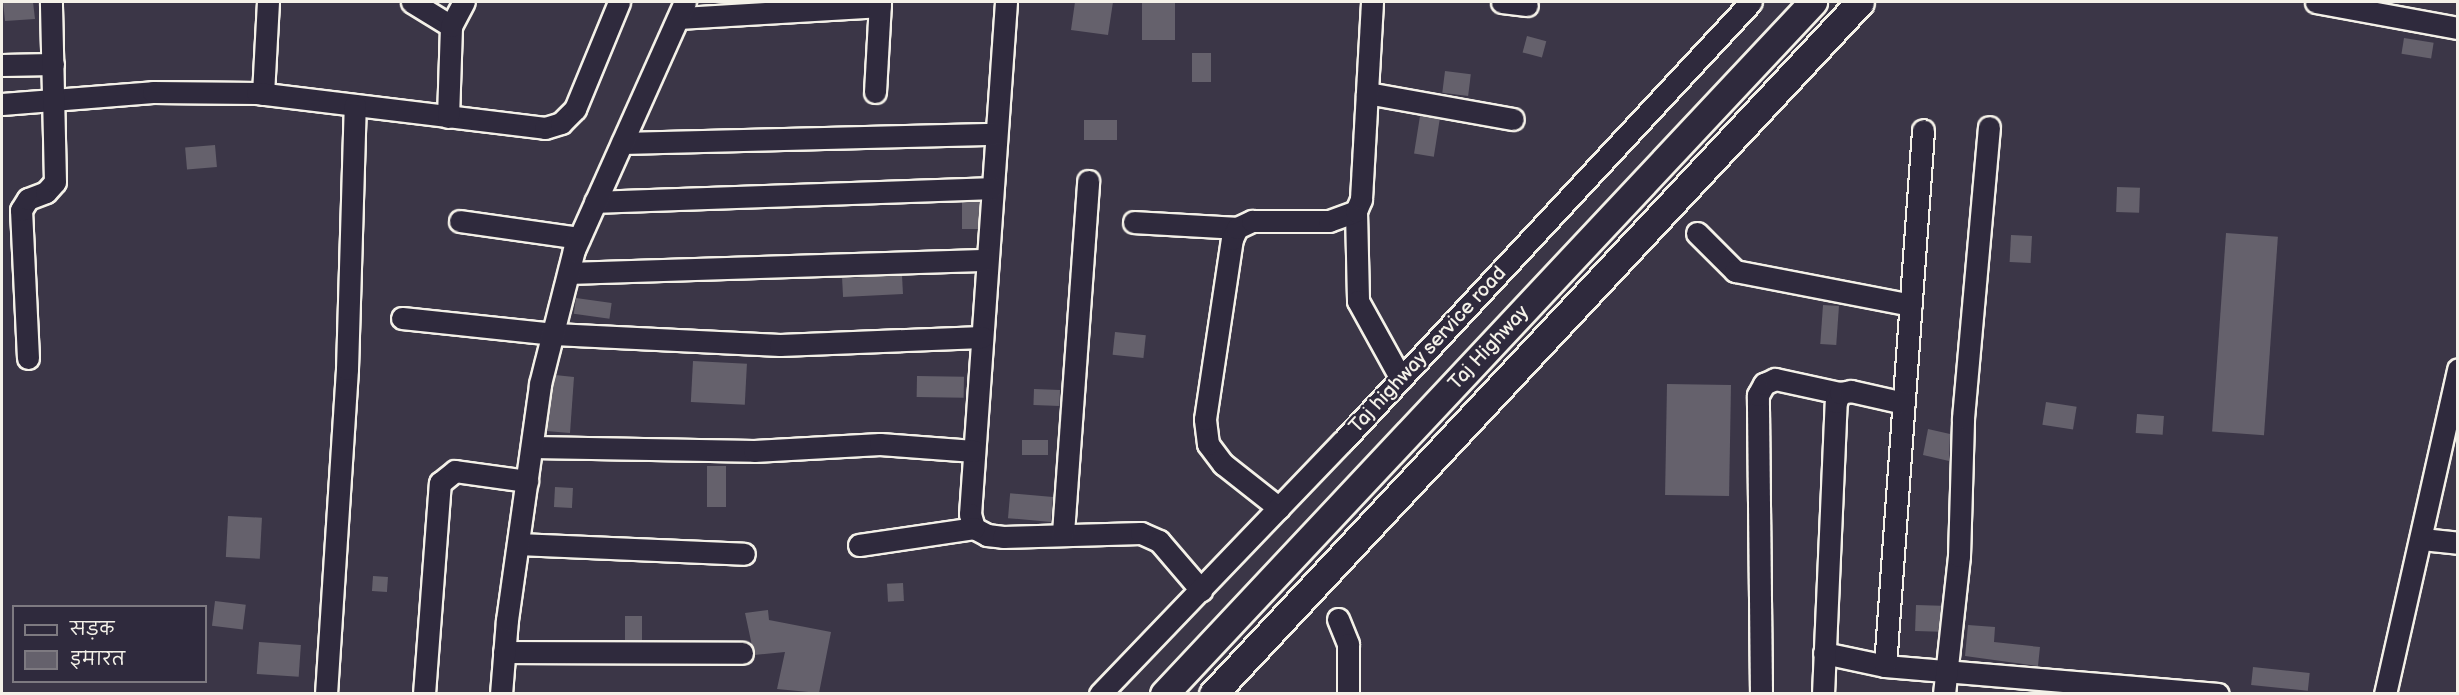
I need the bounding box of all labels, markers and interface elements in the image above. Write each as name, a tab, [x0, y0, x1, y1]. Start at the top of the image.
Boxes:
street label: Taj highway service road	[1344, 261, 1512, 439]
street label: Taj Highway	[1444, 301, 1534, 395]
legend	[12, 605, 207, 683]
text: सड़क	[70, 619, 114, 640]
text: इमारत	[70, 649, 125, 670]

